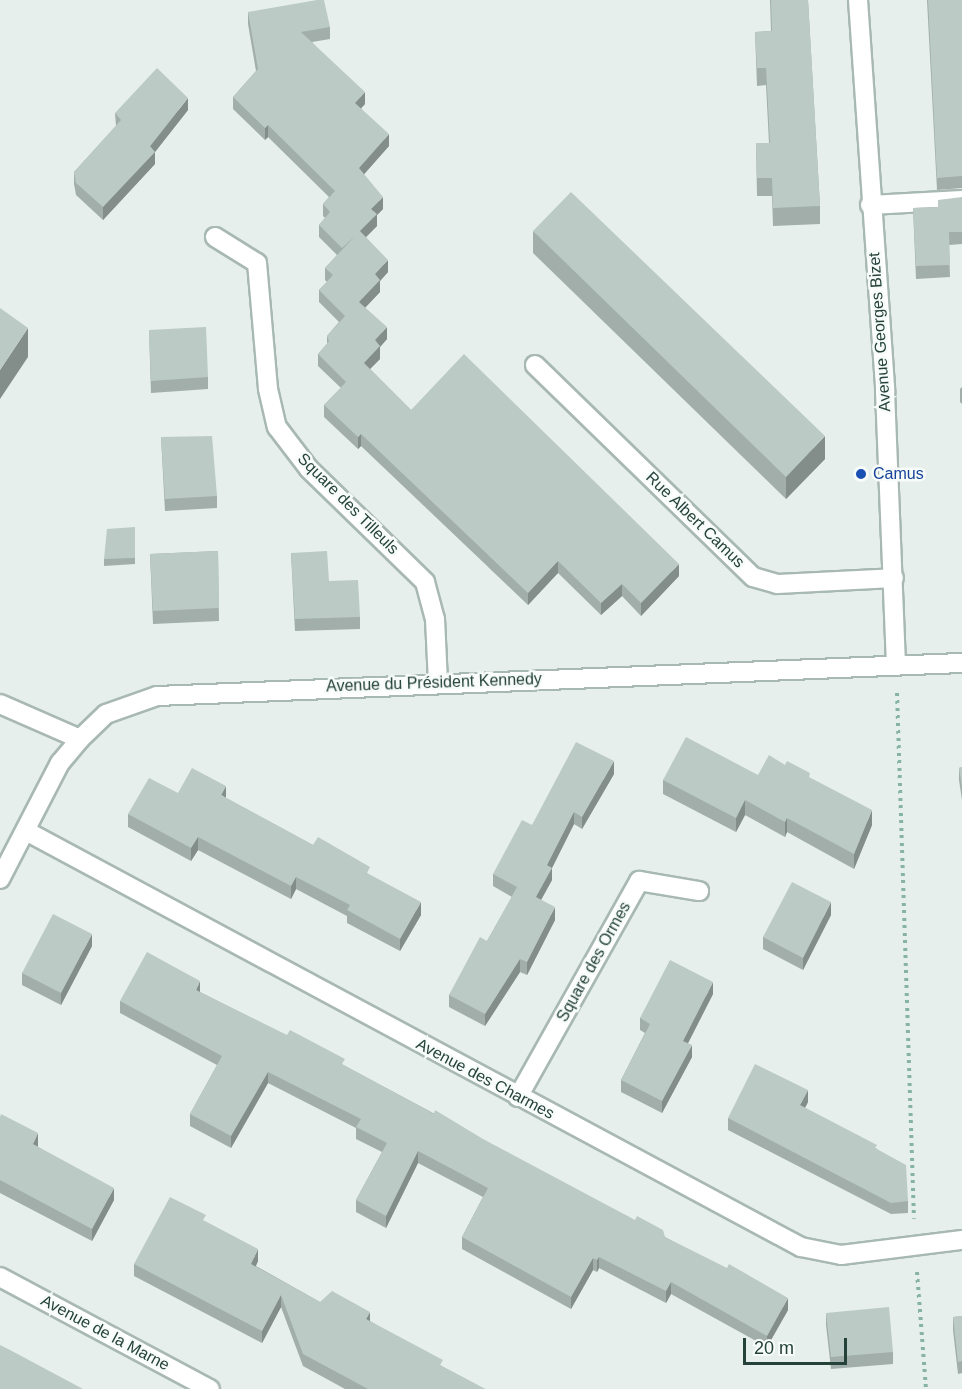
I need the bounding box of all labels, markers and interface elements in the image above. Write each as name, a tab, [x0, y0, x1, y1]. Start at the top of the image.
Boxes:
street label: Avenue Georges Bizet	[865, 252, 895, 412]
street label: Square des Tilleuls	[293, 449, 403, 559]
place label: Camus	[873, 464, 924, 484]
marker: Camus	[854, 467, 868, 481]
street label: Rue Albert Camus	[641, 468, 749, 572]
street label: Avenue du Président Kennedy	[326, 670, 542, 696]
street label: Square des Ormes	[553, 899, 635, 1025]
street label: Avenue des Charmes	[413, 1034, 557, 1124]
street label: Avenue de la Marne	[37, 1291, 173, 1375]
scale bar	[746, 1326, 850, 1364]
text: 20 m	[754, 1338, 794, 1358]

